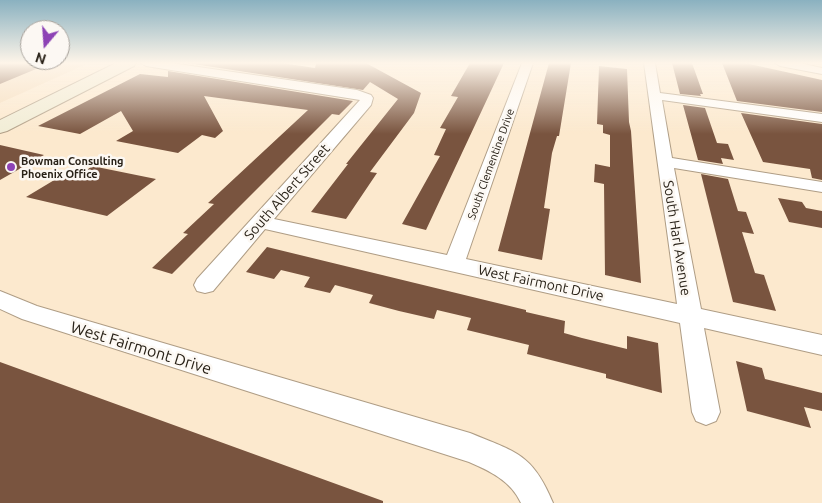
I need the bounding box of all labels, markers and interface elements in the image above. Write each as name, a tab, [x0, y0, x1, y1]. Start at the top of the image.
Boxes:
north arrow	[20, 20, 70, 70]
text: N	[33, 49, 48, 68]
street label: South Clementine Drive	[465, 107, 517, 221]
street label: South Albert Street	[241, 140, 333, 244]
place label: Bowman Consulting Phoenix Office	[21, 154, 124, 180]
marker: Bowman Consulting Phoenix Office	[5, 161, 17, 173]
street label: South Harl Avenue	[660, 179, 694, 297]
street label: West Fairmont Drive	[477, 261, 605, 305]
street label: West Fairmont Drive	[68, 317, 214, 379]

